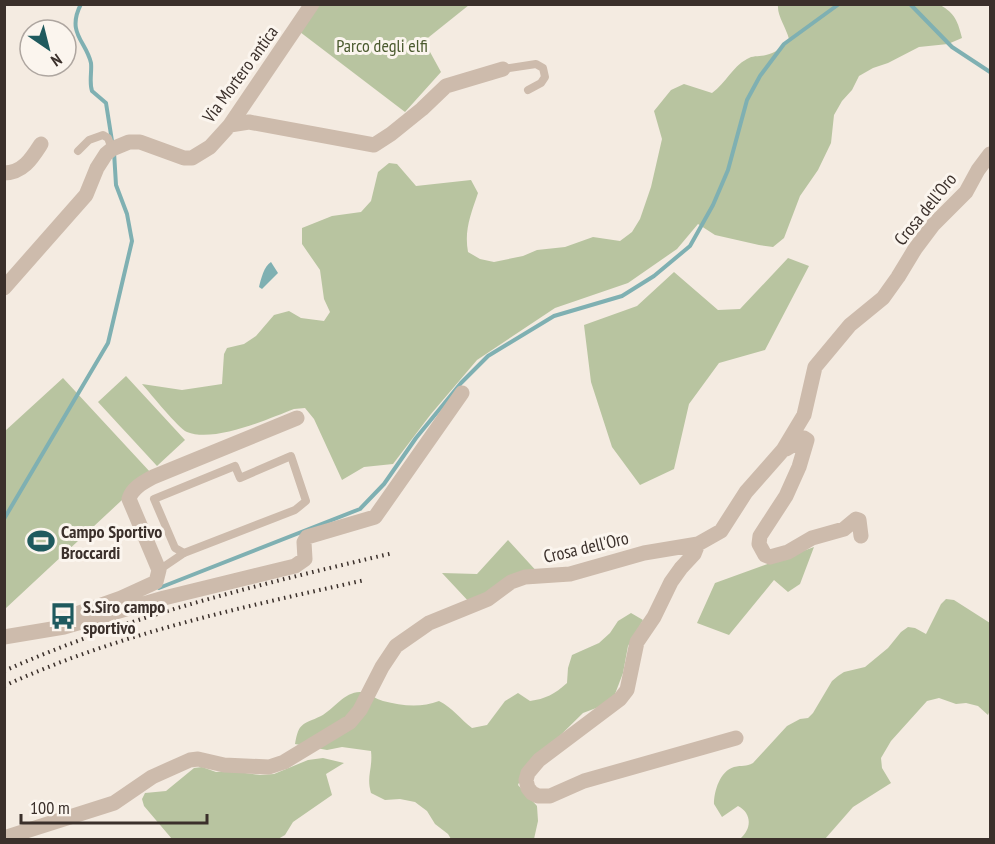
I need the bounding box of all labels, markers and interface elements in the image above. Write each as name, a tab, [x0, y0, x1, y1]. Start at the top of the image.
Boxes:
north arrow	[18, 18, 78, 78]
street label: Via Mortero antica	[197, 21, 283, 128]
park label: Parco degli elfi	[336, 34, 428, 57]
text: N	[47, 50, 66, 71]
street label: Crosa dell'Oro	[889, 168, 961, 250]
place label: Campo Sportivo Broccardi	[61, 520, 162, 564]
sports icon: Campo Sportivo Broccardi	[26, 526, 56, 556]
street label: Crosa dell'Oro	[541, 526, 631, 568]
place label: S.Siro campo sportivo	[83, 595, 165, 639]
bus stop icon: S.Siro campo sportivo	[48, 601, 78, 631]
scale bar	[21, 787, 207, 825]
text: 100 m	[30, 796, 70, 819]

